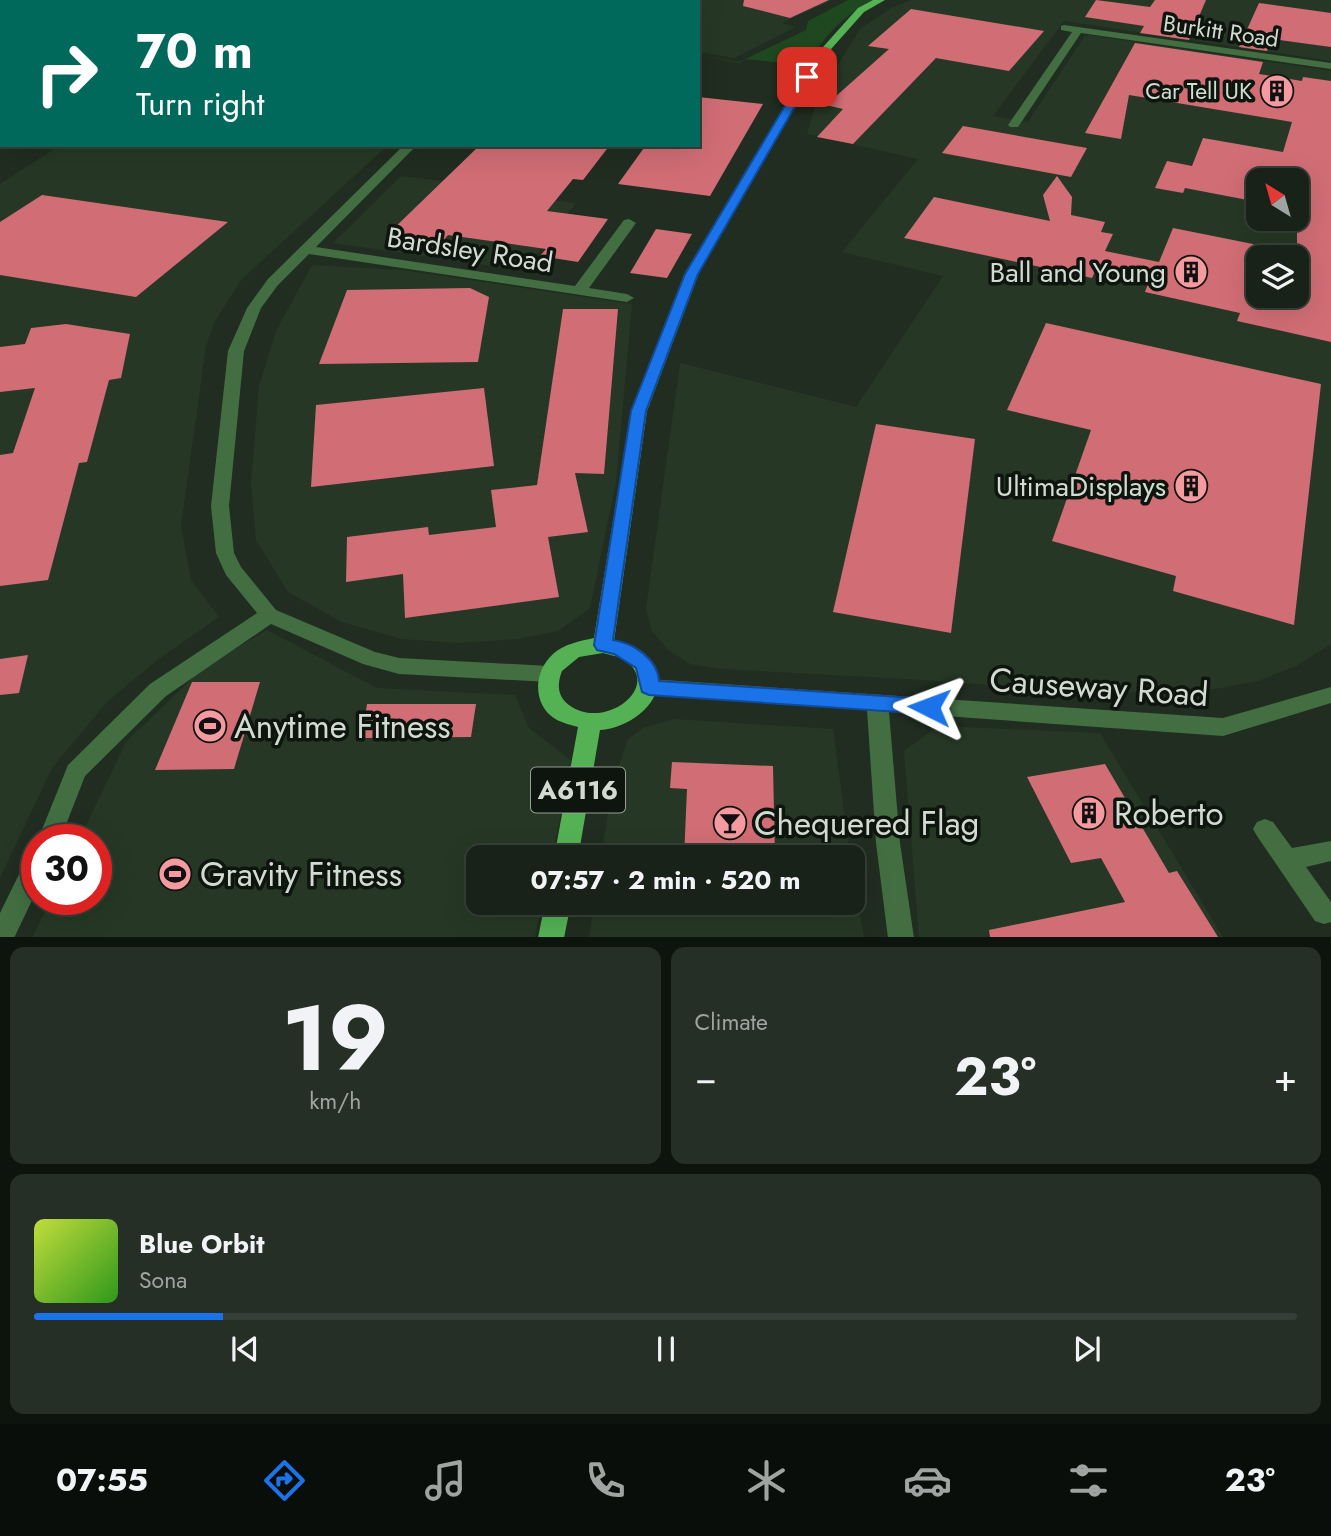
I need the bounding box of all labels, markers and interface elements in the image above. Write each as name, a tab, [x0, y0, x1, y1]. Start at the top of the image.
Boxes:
street label: Burkitt Road	[1161, 6, 1281, 56]
text: 70 m	[136, 16, 253, 86]
icon: right	[21, 28, 112, 119]
pin	[777, 47, 837, 107]
icon: arrive	[788, 58, 826, 96]
building icon: Car Tell UK	[1258, 72, 1296, 110]
place label: Car Tell UK	[1145, 74, 1252, 108]
text: Turn right	[136, 81, 265, 127]
north arrow	[1246, 168, 1309, 231]
map controls	[1246, 168, 1309, 308]
street label: Bardsley Road	[384, 217, 556, 283]
button: layers	[1246, 245, 1309, 308]
place label: Ball and Young	[990, 252, 1166, 293]
building icon: Ball and Young	[1172, 253, 1210, 291]
place label: UltimaDisplays	[996, 466, 1166, 507]
building icon: UltimaDisplays	[1172, 467, 1210, 505]
street label: Causeway Road	[988, 656, 1210, 718]
position arrow	[892, 670, 966, 744]
place label: Anytime Fitness	[234, 703, 451, 750]
sports icon: Anytime Fitness	[191, 707, 229, 745]
road number: A6116	[531, 768, 625, 812]
place label: Roberto	[1114, 790, 1224, 837]
building icon: Roberto	[1070, 794, 1108, 832]
place label: Chequered Flag	[754, 800, 979, 847]
bar icon: Chequered Flag	[711, 804, 749, 842]
speed limit sign: 30	[21, 824, 112, 915]
place label: Gravity Fitness	[200, 851, 402, 898]
sports icon: Gravity Fitness	[156, 855, 194, 893]
text: 07:57 · 2 min · 520 m	[530, 861, 801, 899]
text: 19	[282, 973, 389, 1104]
text: Climate	[695, 1005, 768, 1039]
text: 23°	[954, 1039, 1036, 1115]
text: −	[695, 1050, 717, 1105]
text: +	[1274, 1050, 1297, 1105]
text: km/h	[309, 1084, 361, 1118]
text: Blue Orbit	[139, 1225, 264, 1263]
text: Sona	[139, 1263, 187, 1297]
icon: previous	[226, 1330, 264, 1368]
icon: pause	[647, 1330, 685, 1368]
icon: next	[1068, 1330, 1106, 1368]
icon: directions	[260, 1456, 309, 1505]
icon: music	[421, 1456, 470, 1505]
icon: phone	[581, 1456, 630, 1505]
icon: climate	[742, 1456, 791, 1505]
icon: car	[903, 1456, 952, 1505]
icon: filters	[1064, 1456, 1113, 1505]
text: 07:55	[56, 1457, 148, 1503]
text: 23°	[1225, 1457, 1275, 1503]

